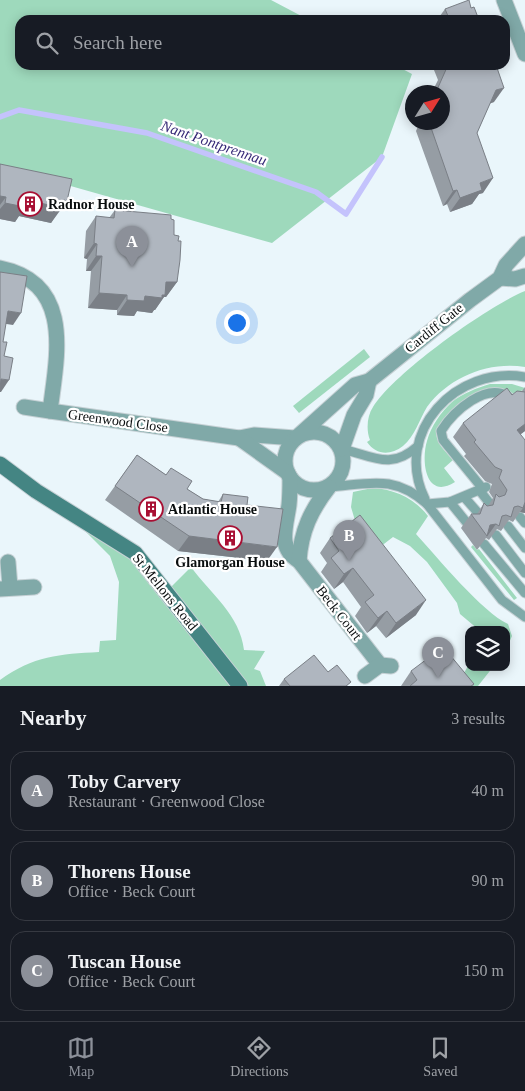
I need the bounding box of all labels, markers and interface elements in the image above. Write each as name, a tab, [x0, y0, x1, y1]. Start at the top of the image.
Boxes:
search box	[15, 15, 510, 70]
icon: search	[33, 29, 61, 57]
text: Search here	[73, 32, 162, 53]
north arrow	[405, 85, 450, 130]
water label: Nant Pontprennau	[158, 117, 269, 169]
building icon: Radnor House	[17, 191, 43, 217]
place label: Radnor House	[48, 197, 134, 212]
pin: A	[116, 226, 148, 267]
street label: Cardiff Gate	[402, 300, 466, 356]
your location	[224, 310, 250, 336]
street label: Greenwood Close	[67, 407, 169, 435]
building icon: Atlantic House	[138, 496, 164, 522]
place label: Atlantic House	[168, 502, 257, 517]
pin: B	[333, 520, 365, 561]
building icon: Glamorgan House	[217, 525, 243, 551]
street label: St Mellons Road	[130, 551, 200, 633]
place label: Glamorgan House	[175, 555, 285, 570]
street label: Beck Court	[313, 583, 365, 643]
map controls	[465, 626, 510, 671]
button: layers	[465, 626, 510, 671]
pin: C	[422, 637, 454, 678]
text: Nearby	[20, 706, 87, 730]
text: 3 results	[451, 710, 505, 727]
text: Toby Carvery	[68, 771, 181, 792]
text: A	[31, 782, 43, 799]
text: 40 m	[472, 782, 504, 799]
text: Restaurant · Greenwood Close	[68, 793, 265, 810]
text: Thorens House	[68, 861, 191, 882]
text: B	[32, 872, 42, 889]
text: 90 m	[472, 872, 504, 889]
text: Office · Beck Court	[68, 883, 195, 900]
text: Tuscan House	[68, 951, 181, 972]
text: C	[31, 962, 43, 979]
text: 150 m	[464, 962, 504, 979]
text: Office · Beck Court	[68, 973, 195, 990]
tab: Map	[67, 1034, 95, 1080]
tab: Directions	[230, 1034, 289, 1080]
tab: Saved	[423, 1034, 458, 1080]

